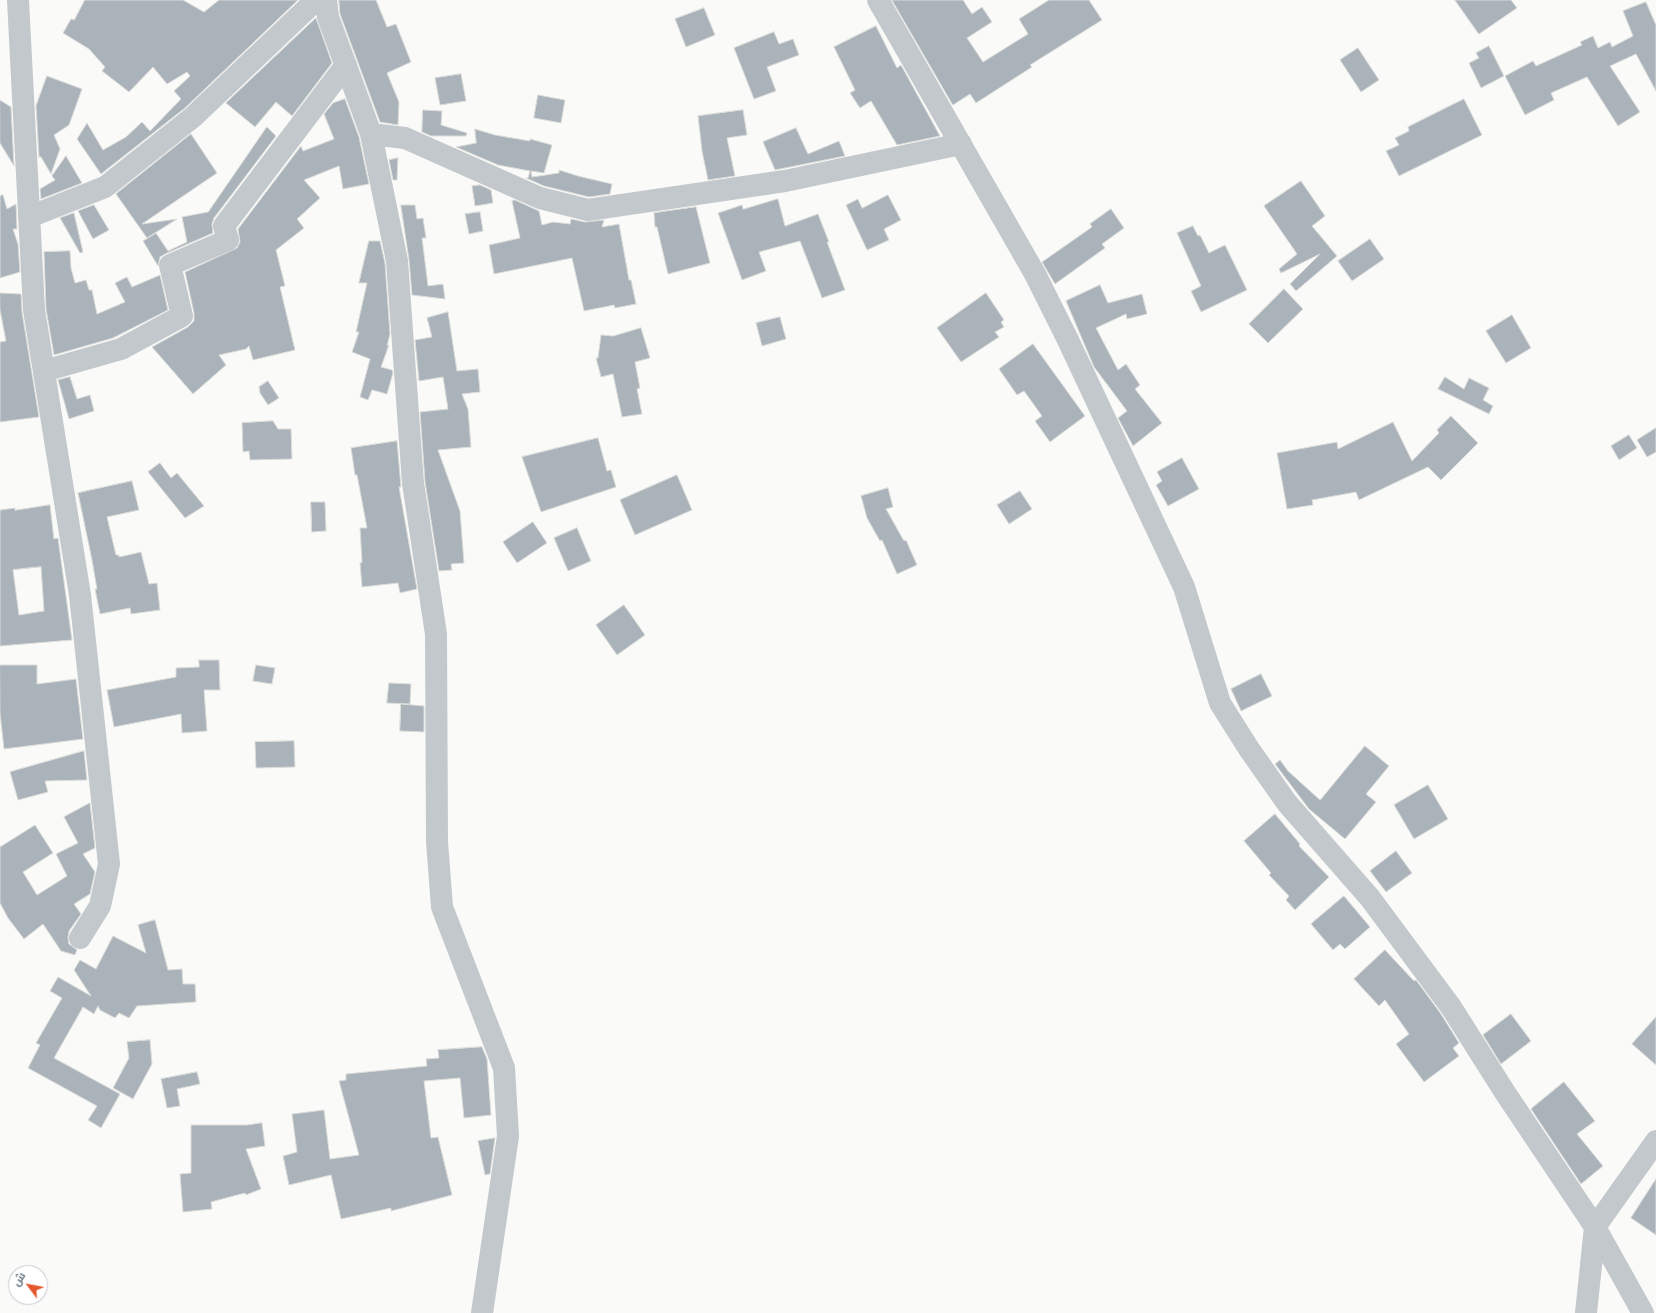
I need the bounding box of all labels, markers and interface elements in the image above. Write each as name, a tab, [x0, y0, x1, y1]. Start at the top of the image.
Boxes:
north arrow	[8, 1265, 48, 1305]
text: ش	[9, 1269, 28, 1289]

